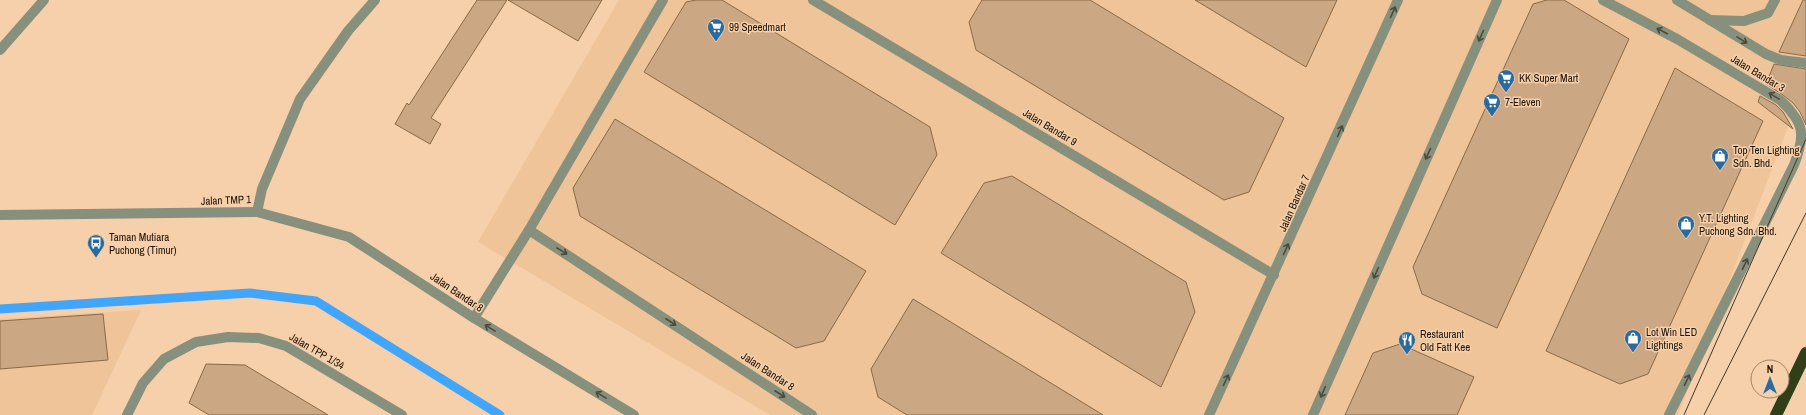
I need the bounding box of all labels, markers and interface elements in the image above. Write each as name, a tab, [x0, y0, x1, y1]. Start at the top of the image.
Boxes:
one-way arrow	[1390, 6, 1397, 18]
supermarket icon: 99 Speedmart	[706, 17, 726, 42]
place label: 99 Speedmart	[729, 20, 786, 34]
one-way arrow	[1656, 27, 1668, 34]
one-way arrow	[1477, 29, 1484, 41]
one-way arrow	[1736, 36, 1748, 44]
street label: Jalan Bandar 3	[1728, 51, 1788, 95]
supermarket icon: KK Super Mart	[1496, 68, 1516, 93]
place label: KK Super Mart	[1519, 71, 1579, 85]
supermarket icon: 7-Eleven	[1482, 92, 1502, 117]
one-way arrow	[1768, 92, 1780, 100]
place label: 7-Eleven	[1505, 95, 1541, 109]
street label: Jalan Bandar 9	[1020, 105, 1080, 149]
one-way arrow	[1337, 125, 1344, 137]
place label: Top Ten Lighting Sdn. Bhd.	[1733, 143, 1800, 170]
shop icon: Top Ten Lighting Sdn. Bhd.	[1710, 146, 1730, 171]
one-way arrow	[1424, 148, 1432, 160]
street label: Jalan Bandar 7	[1275, 172, 1313, 234]
street label: Jalan TMP 1	[201, 192, 251, 208]
place label: Y.T. Lighting Puchong Sdn. Bhd.	[1699, 211, 1777, 238]
shop icon: Y.T. Lighting Puchong Sdn. Bhd.	[1676, 214, 1696, 239]
place label: Taman Mutiara Puchong (Timur)	[109, 230, 176, 257]
bus stop icon: Taman Mutiara Puchong (Timur)	[86, 233, 106, 258]
one-way arrow	[1283, 243, 1290, 255]
one-way arrow	[556, 247, 567, 255]
one-way arrow	[1741, 258, 1749, 270]
one-way arrow	[1371, 267, 1379, 279]
street label: Jalan Bandar 8	[428, 269, 486, 315]
one-way arrow	[665, 318, 676, 326]
one-way arrow	[485, 324, 496, 332]
place label: Lot Win LED Lightings	[1646, 325, 1697, 352]
place label: Restaurant Old Fatt Kee	[1420, 327, 1470, 354]
shop icon: Lot Win LED Lightings	[1623, 328, 1643, 353]
street label: Jalan TPP 1/34	[287, 330, 347, 372]
restaurant icon: Restaurant Old Fatt Kee	[1397, 330, 1417, 355]
street label: Jalan Bandar 8	[739, 349, 797, 393]
north arrow	[1750, 359, 1790, 399]
text: N	[1767, 362, 1773, 376]
one-way arrow	[1222, 374, 1230, 386]
one-way arrow	[1684, 374, 1691, 386]
one-way arrow	[1319, 386, 1326, 398]
one-way arrow	[774, 389, 785, 398]
one-way arrow	[596, 391, 607, 399]

